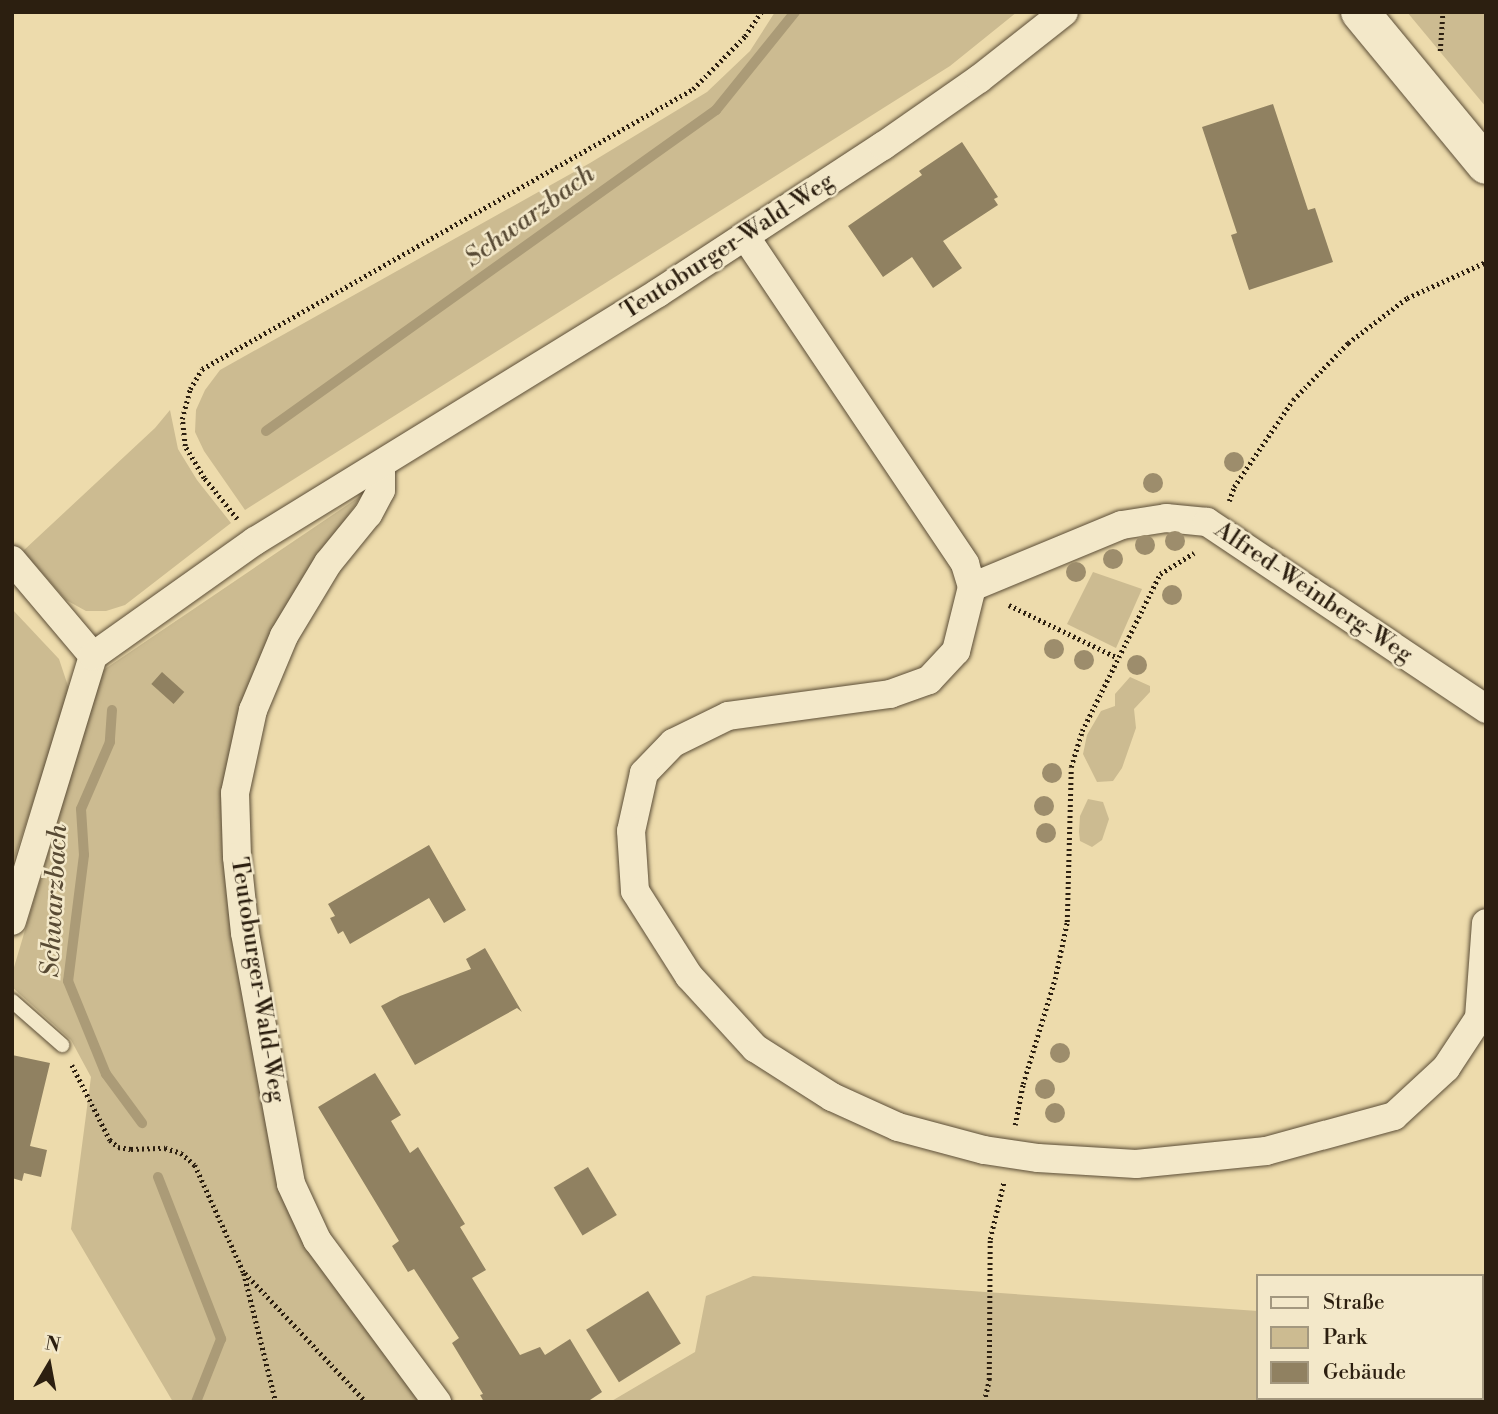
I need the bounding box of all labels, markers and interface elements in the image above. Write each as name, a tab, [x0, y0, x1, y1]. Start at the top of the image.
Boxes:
water label: Schwarzbach	[459, 159, 601, 275]
street label: Teutoburger-Wald-Weg	[616, 168, 840, 326]
street label: Alfred-Weinberg-Weg	[1209, 516, 1417, 670]
water label: Schwarzbach	[35, 824, 75, 978]
street label: Teutoburger-Wald-Weg	[223, 855, 291, 1105]
legend	[1256, 1274, 1484, 1400]
text: Straße	[1323, 1290, 1385, 1316]
text: Park	[1323, 1325, 1367, 1351]
north arrow	[14, 1330, 84, 1400]
text: N	[43, 1331, 62, 1357]
text: Gebäude	[1323, 1360, 1406, 1386]

